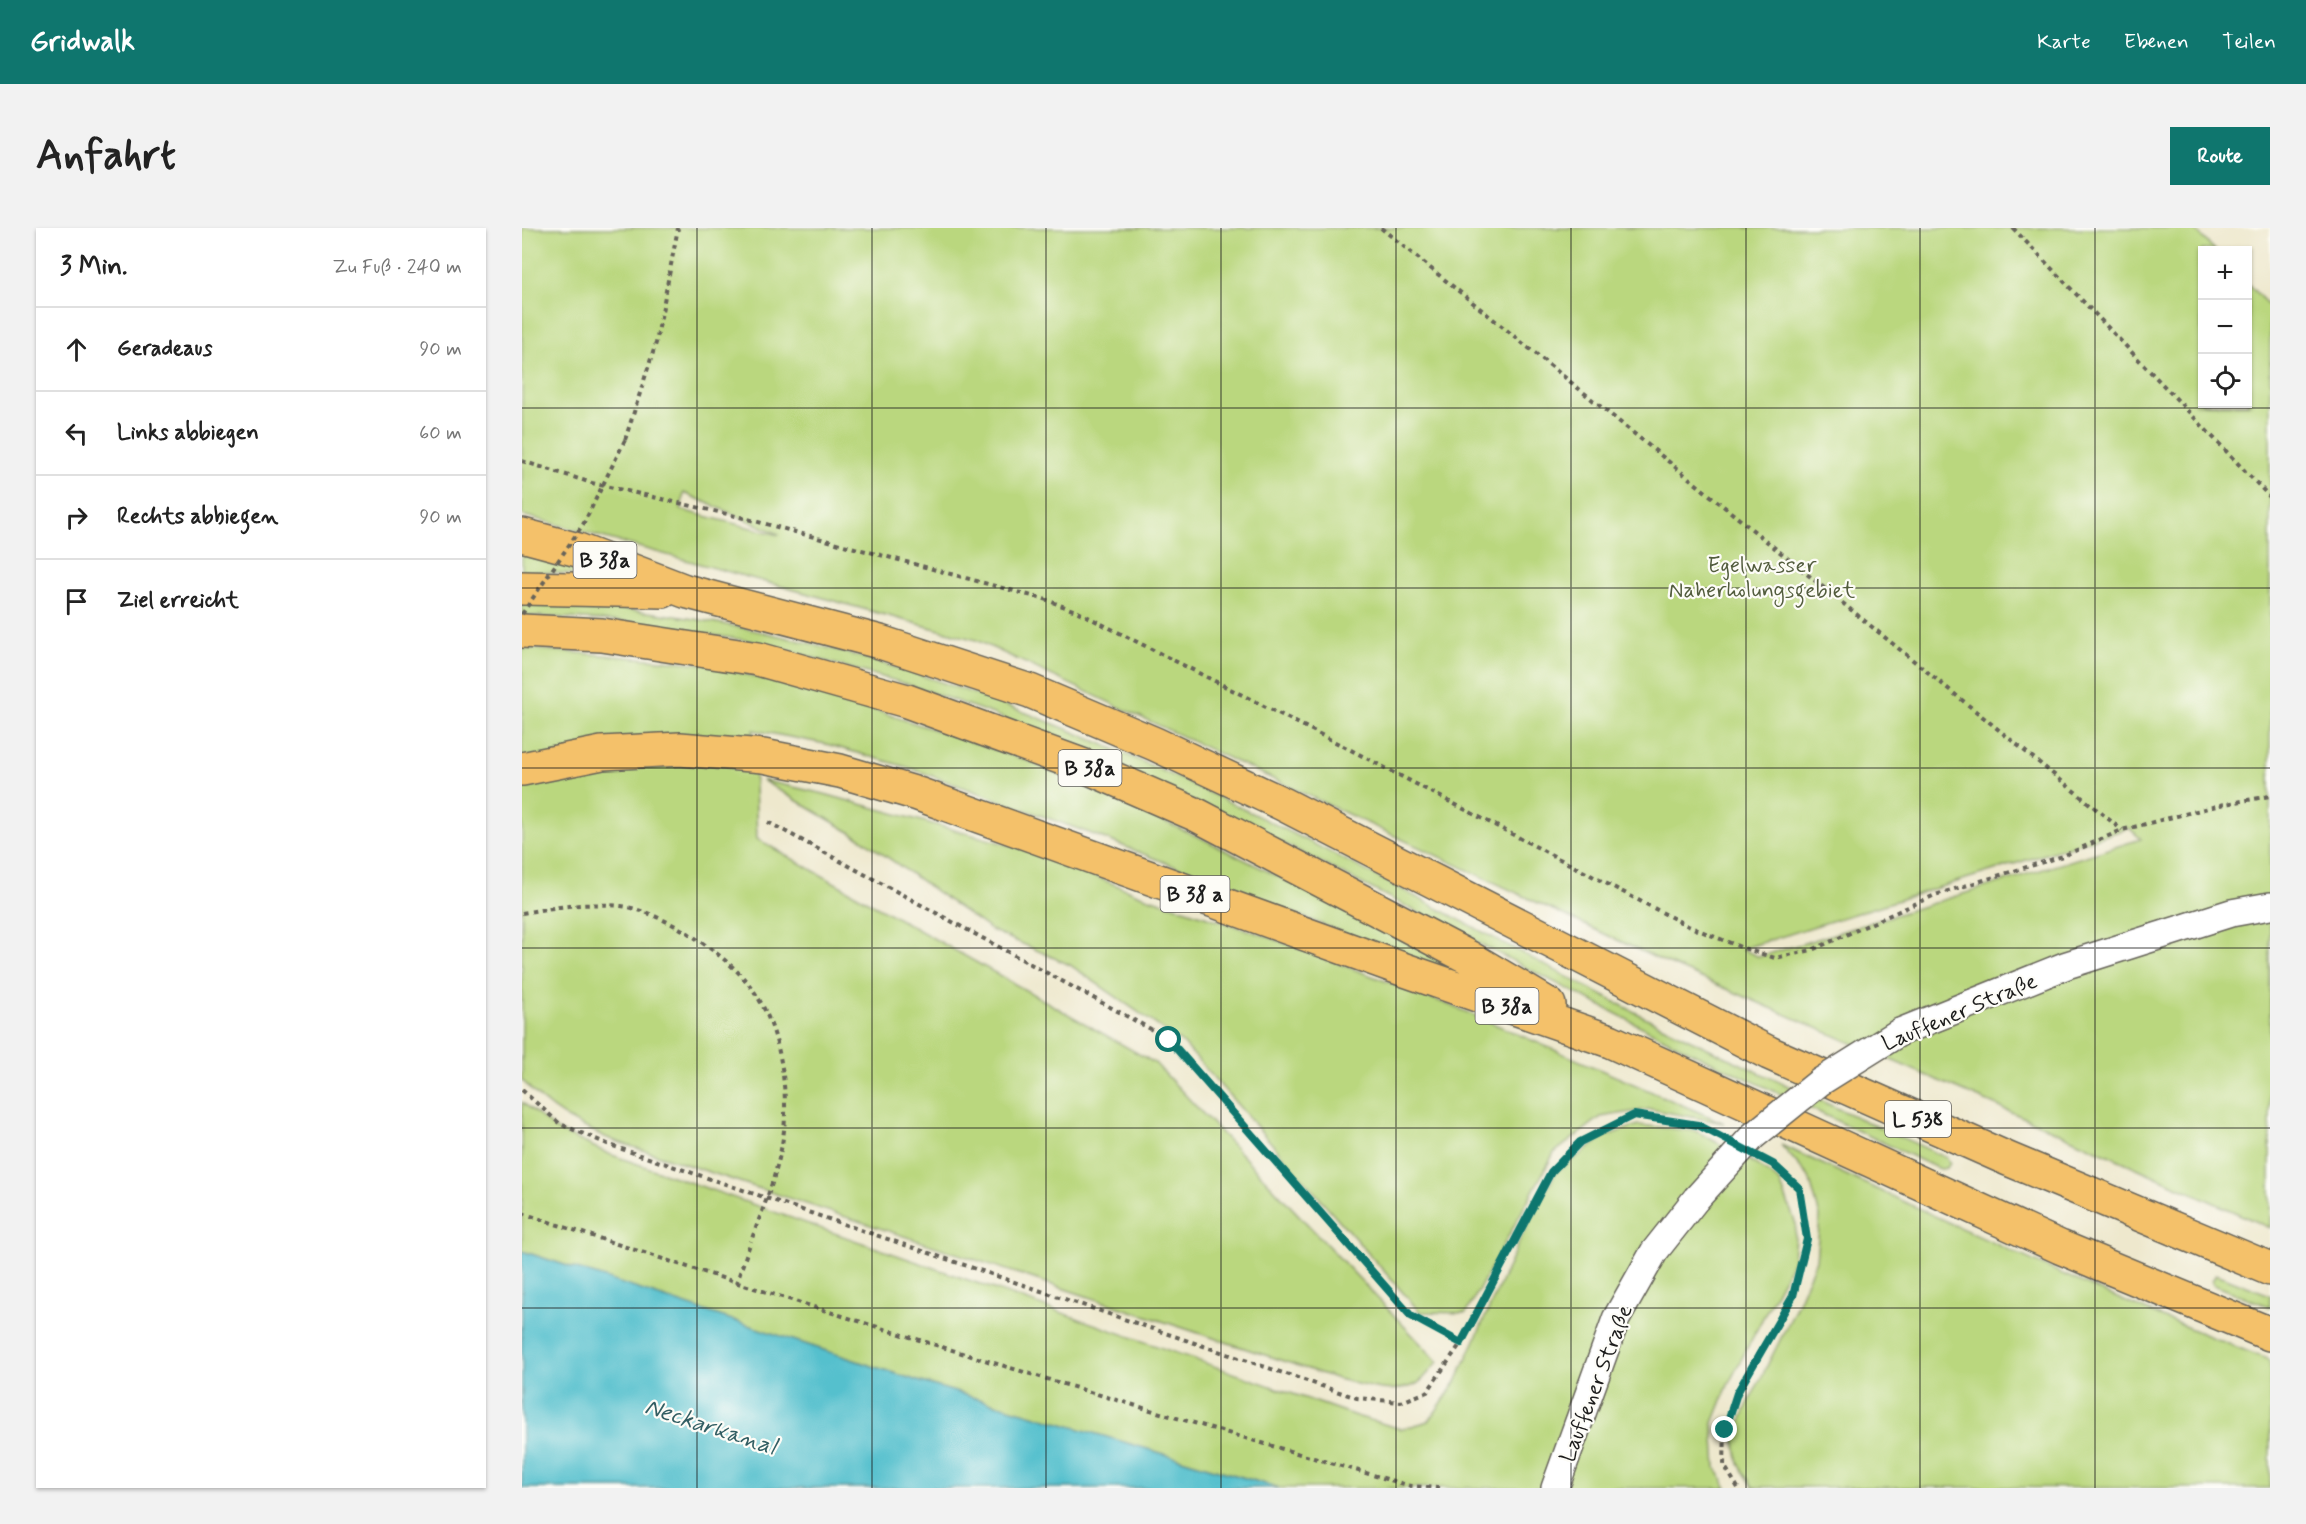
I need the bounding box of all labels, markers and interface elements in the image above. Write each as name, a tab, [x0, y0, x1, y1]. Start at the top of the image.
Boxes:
text: Gridwalk	[30, 24, 135, 61]
text: Karte	[2037, 28, 2091, 56]
text: Ebenen	[2124, 28, 2189, 56]
text: Teilen	[2222, 28, 2276, 56]
button: Route	[2170, 127, 2270, 185]
text: Anfahrt	[36, 129, 176, 184]
map controls	[2198, 246, 2252, 408]
button: +	[2198, 246, 2252, 300]
text: 3 Min.	[60, 250, 128, 284]
text: Zu Fuß · 240 m	[333, 254, 462, 281]
button: −	[2198, 300, 2252, 354]
icon: ahead	[60, 333, 93, 366]
text: Geradeaus	[117, 335, 212, 363]
text: 90 m	[419, 336, 462, 363]
button: locate	[2198, 354, 2252, 408]
icon: left	[60, 417, 93, 450]
text: Links abbiegen	[117, 419, 259, 447]
text: 60 m	[419, 420, 462, 447]
icon: right	[60, 501, 93, 534]
text: Rechts abbiegen	[117, 503, 278, 531]
text: 90 m	[419, 504, 462, 531]
road number: B 38a	[574, 542, 637, 578]
park label: Egelwasser Naherholungsgebiet	[1669, 552, 1855, 608]
icon: arrive	[60, 585, 93, 618]
text: Ziel erreicht	[117, 587, 239, 615]
road number: B 38a	[1058, 750, 1122, 786]
road number: B 38 a	[1160, 876, 1230, 912]
street label: Lauffener Straße	[1878, 967, 2042, 1058]
road number: B 38a	[1476, 988, 1538, 1024]
route start	[1155, 1026, 1181, 1052]
road number: L 538	[1885, 1101, 1951, 1137]
street label: Lauffener Straße	[1554, 1301, 1640, 1466]
water label: Neckarkanal	[641, 1392, 782, 1464]
route end	[1711, 1416, 1737, 1442]

